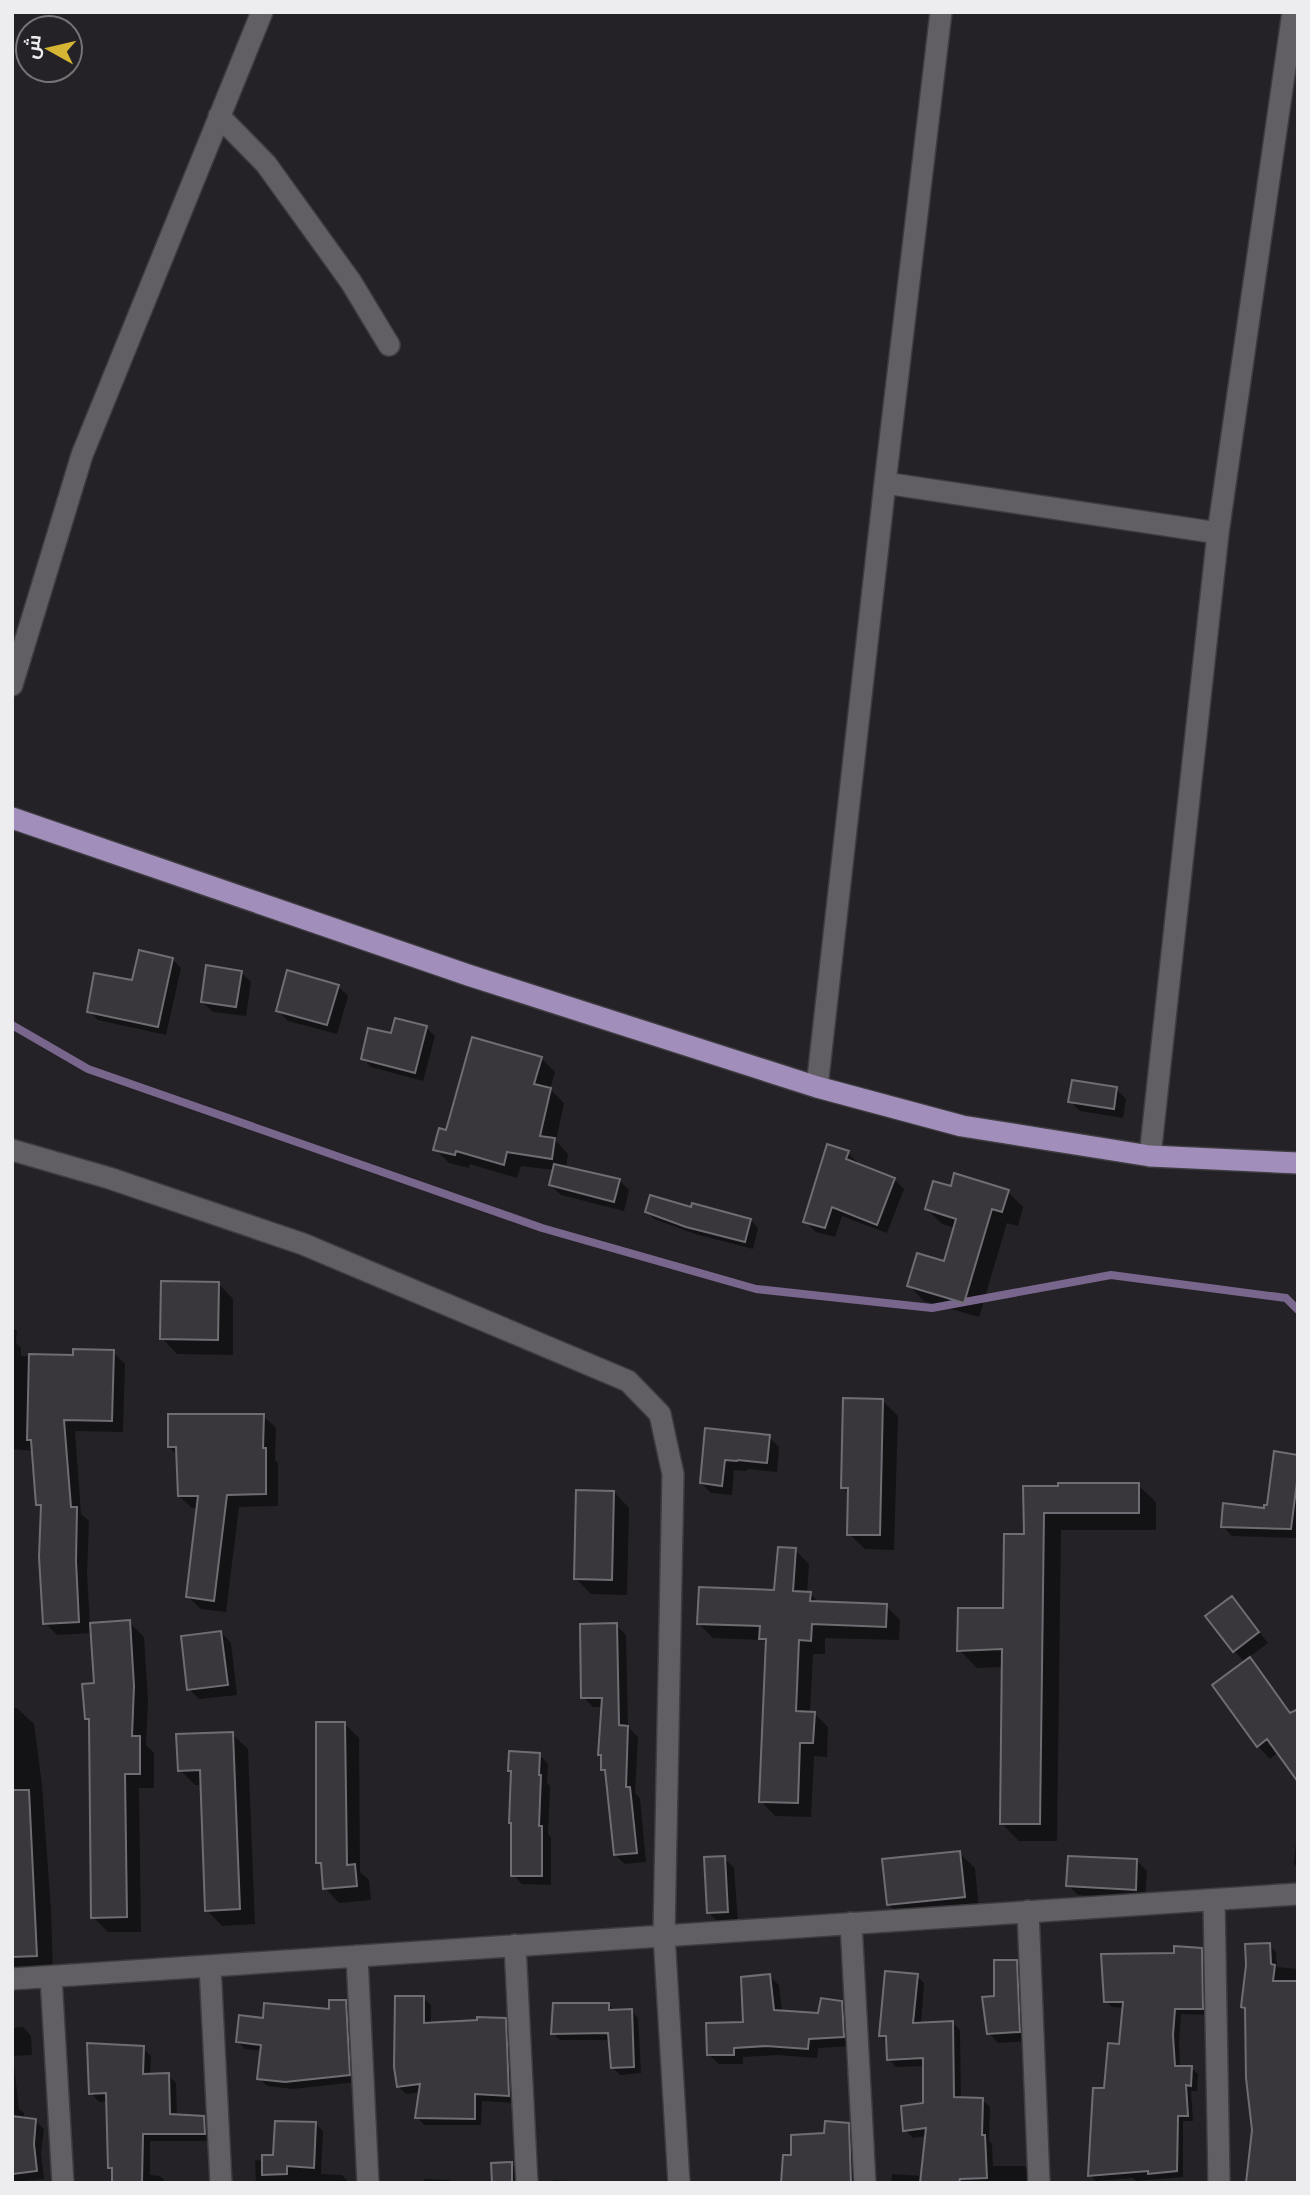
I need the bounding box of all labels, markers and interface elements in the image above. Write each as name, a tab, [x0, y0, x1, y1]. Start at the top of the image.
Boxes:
north arrow	[14, 14, 84, 84]
text: ش	[20, 33, 46, 60]

